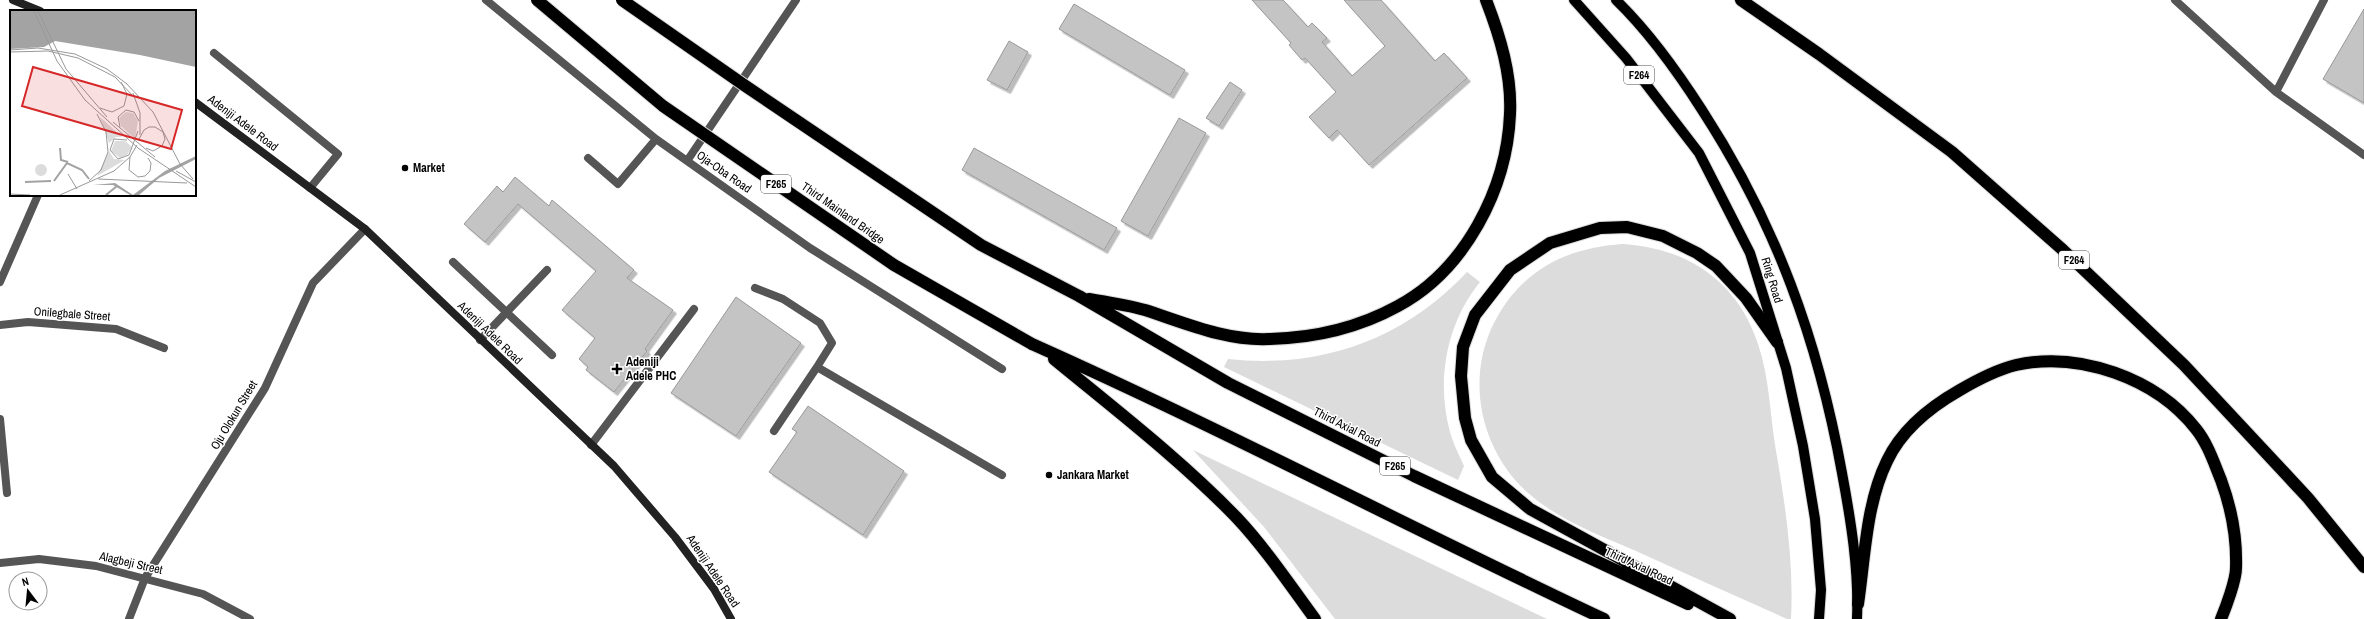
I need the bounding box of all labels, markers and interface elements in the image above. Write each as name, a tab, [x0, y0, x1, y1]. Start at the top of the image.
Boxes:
inset map	[10, 10, 196, 196]
road number: F264	[1624, 66, 1654, 84]
street label: Adeniji Adele Road	[204, 91, 281, 155]
street label: Oja-Oba Road	[693, 147, 755, 197]
place label: Market	[413, 160, 445, 176]
marker: Market	[400, 163, 410, 173]
road number: F265	[761, 175, 791, 193]
street label: Third Mainland Bridge	[798, 178, 888, 248]
road number: F264	[2059, 251, 2089, 269]
street label: Ring Road	[1757, 255, 1787, 305]
street label: Adeniji Adele Road	[453, 297, 526, 368]
street label: Onilegbale Street	[33, 303, 111, 325]
place label: Adeniji Adele PHC	[626, 354, 676, 384]
marker: Adeniji Adele PHC	[611, 363, 623, 375]
street label: Oju Olokun Street	[207, 377, 261, 453]
street label: Third Axial Road	[1311, 403, 1383, 451]
road number: F265	[1380, 457, 1410, 475]
place label: Jankara Market	[1057, 467, 1129, 483]
marker: Jankara Market	[1044, 470, 1054, 480]
street label: Adeniji Adele Road	[682, 531, 743, 610]
street label: Third Axial Road	[1602, 543, 1676, 589]
street label: Alagbeji Street	[97, 548, 164, 578]
north arrow	[8, 571, 48, 611]
text: N	[20, 574, 30, 589]

